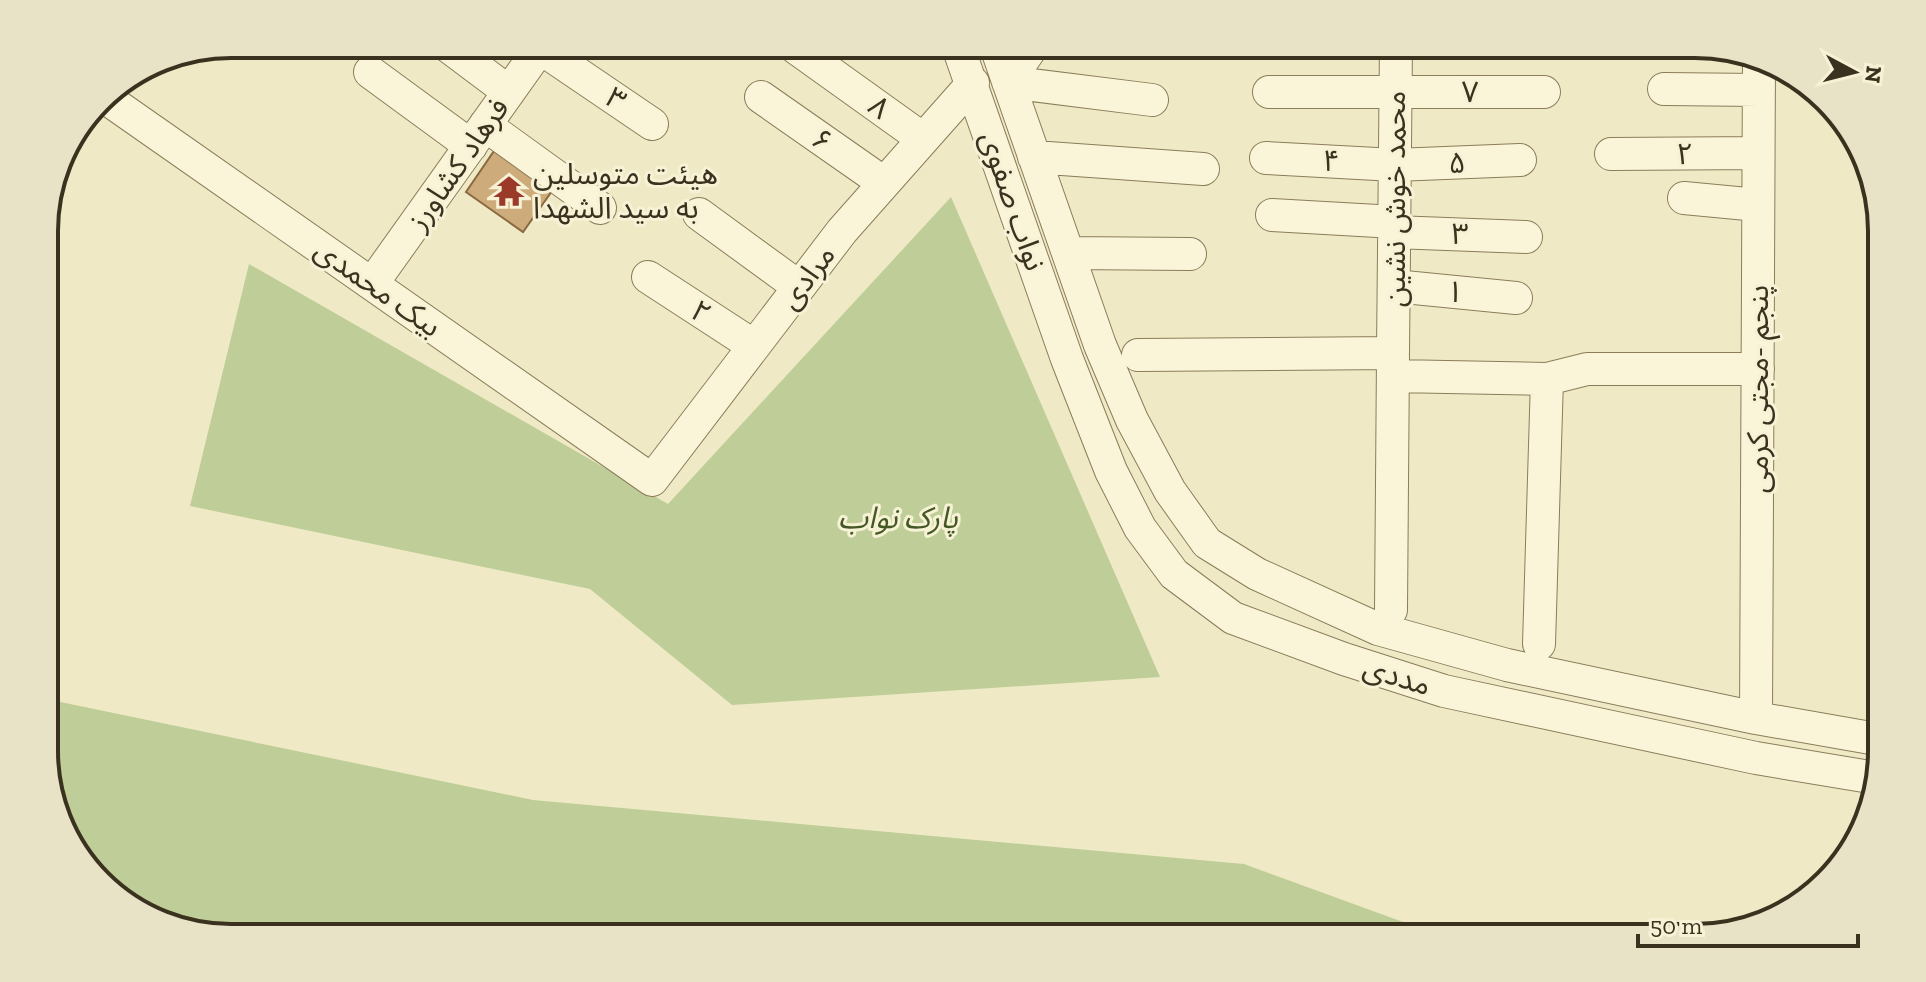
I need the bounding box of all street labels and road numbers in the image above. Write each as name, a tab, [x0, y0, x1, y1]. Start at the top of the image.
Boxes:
street label: ۷	[1461, 74, 1479, 110]
street label: ۳	[599, 79, 633, 119]
street label: ۸	[861, 87, 897, 127]
street label: فرهاد کشاورز	[399, 91, 517, 238]
street label: محمد خوش نشین	[1377, 91, 1413, 307]
street label: ۶	[805, 120, 839, 160]
street label: نواب صفوی	[972, 127, 1054, 275]
street label: ۲	[1676, 136, 1694, 172]
street label: ۴	[1321, 143, 1341, 179]
street label: ۵	[1448, 145, 1466, 181]
street label: ۳	[1451, 216, 1469, 252]
street label: بیک محمدی	[308, 231, 448, 345]
street label: مرادی	[771, 238, 843, 316]
street label: ۱	[1445, 273, 1465, 311]
street label: پنجم -مجتی کرمی	[1740, 285, 1781, 493]
street label: ۲	[684, 292, 718, 332]
street label: مددی	[1359, 649, 1435, 703]

